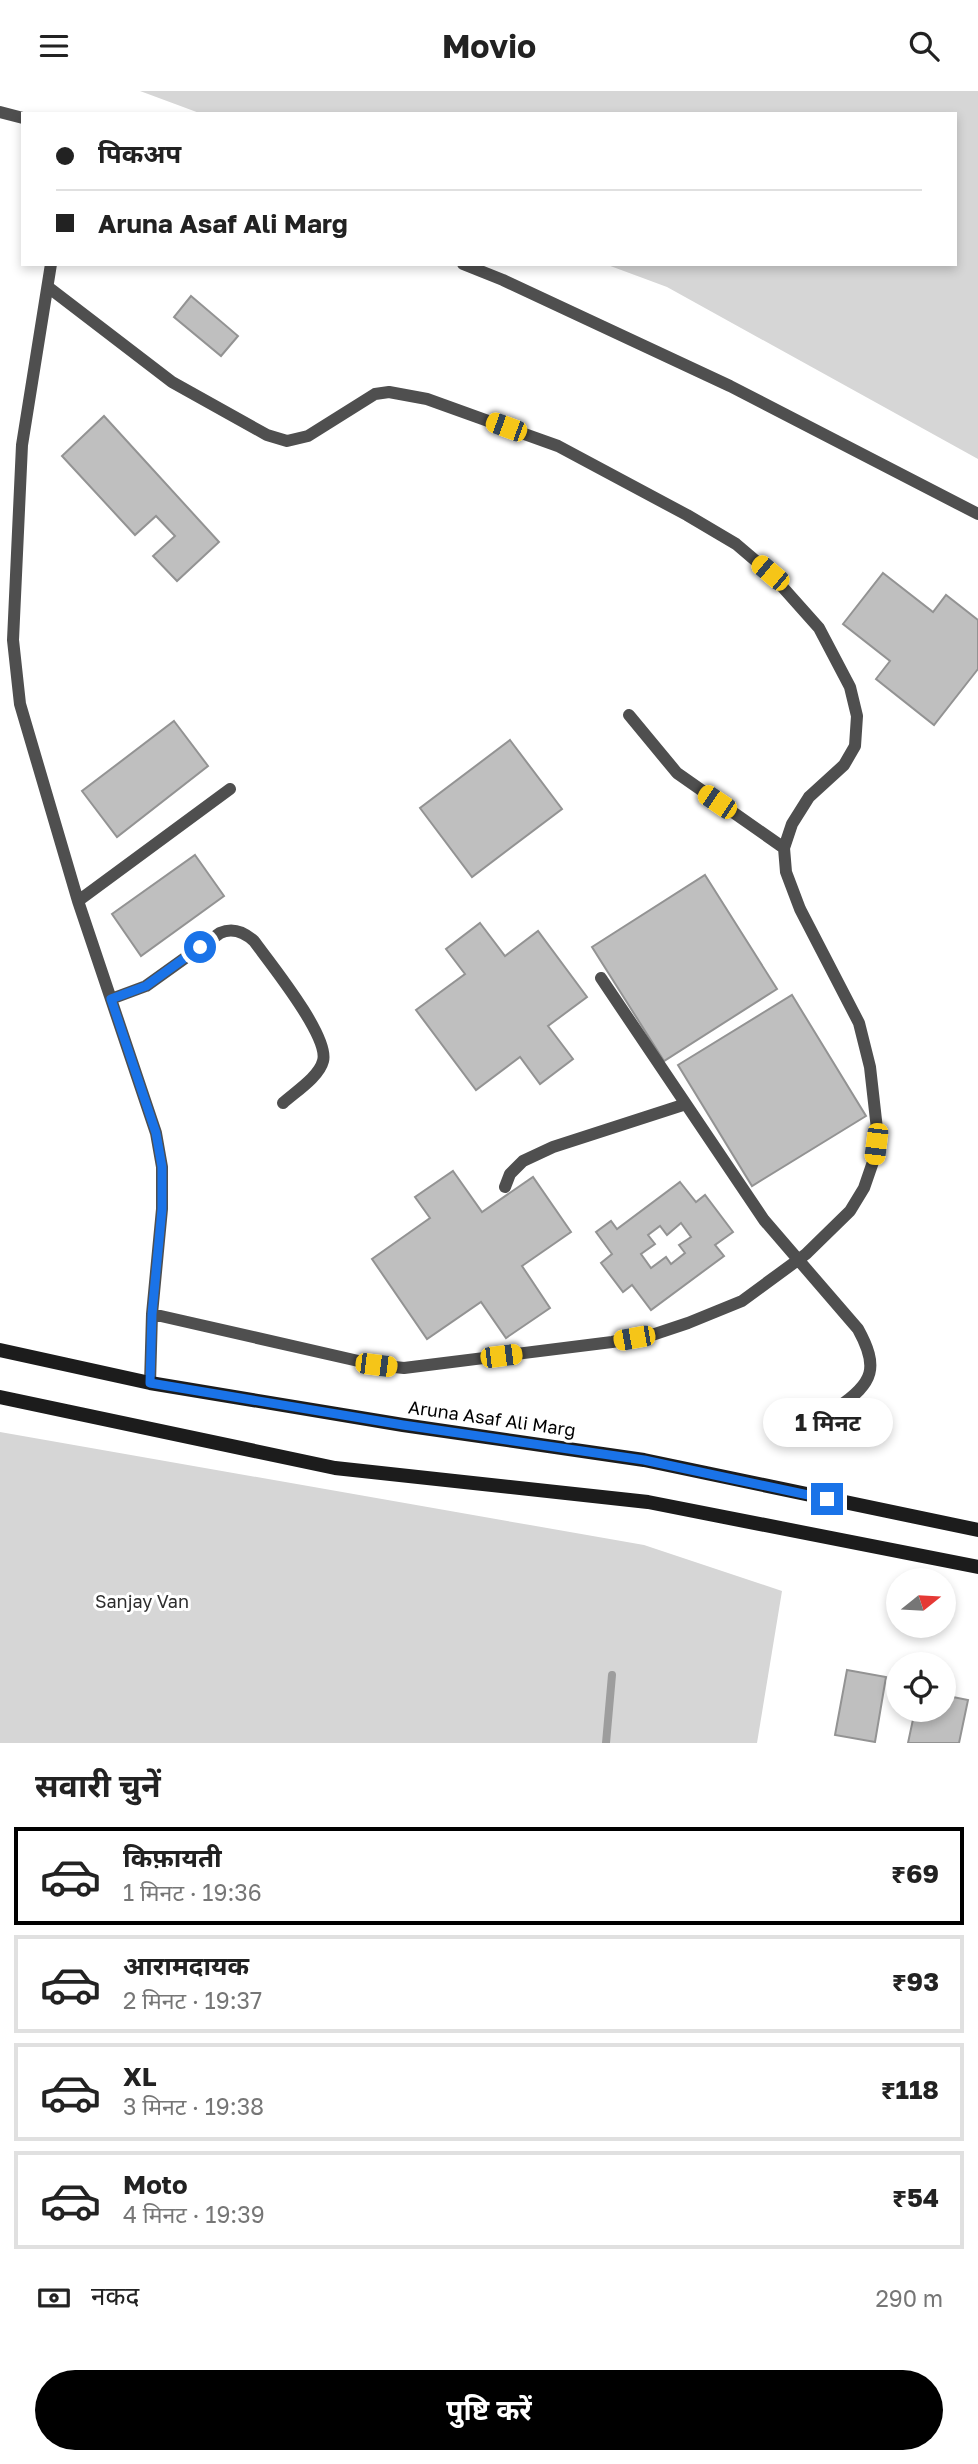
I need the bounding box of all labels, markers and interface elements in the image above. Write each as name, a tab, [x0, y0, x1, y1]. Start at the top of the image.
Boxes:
icon: menu	[35, 27, 73, 65]
text: Movio	[442, 27, 536, 65]
icon: search	[905, 27, 943, 65]
text: पिकअप	[98, 138, 181, 169]
text: Aruna Asaf Ali Marg	[98, 208, 348, 239]
car	[483, 410, 530, 444]
car	[748, 551, 793, 595]
car	[694, 782, 741, 822]
route start	[184, 931, 216, 963]
car	[864, 1122, 889, 1166]
car	[612, 1324, 657, 1352]
car	[479, 1343, 524, 1369]
car	[354, 1352, 399, 1378]
street label: Aruna Asaf Ali Marg	[407, 1395, 577, 1441]
callout: 1 मिनट	[762, 1397, 892, 1447]
text: 1 मिनट	[795, 1408, 861, 1436]
route end	[811, 1483, 843, 1515]
north arrow	[886, 1568, 956, 1638]
map controls	[886, 1568, 956, 1722]
park label: Sanjay Van	[95, 1590, 189, 1612]
button: locate	[886, 1652, 956, 1722]
text: सवारी चुनें	[35, 1766, 161, 1804]
text: किफ़ायती	[123, 1842, 222, 1873]
icon: car	[39, 1845, 102, 1908]
text: ₹69	[891, 1858, 939, 1889]
text: 1 मिनट · 19:36	[123, 1878, 262, 1906]
text: आरामदायक	[123, 1950, 249, 1981]
icon: car	[39, 1953, 102, 2016]
text: ₹93	[892, 1966, 939, 1997]
text: 2 मिनट · 19:37	[123, 1986, 262, 2014]
icon: car	[39, 2061, 102, 2124]
text: XL	[123, 2061, 157, 2092]
text: ₹118	[881, 2074, 939, 2105]
text: 3 मिनट · 19:38	[123, 2092, 264, 2120]
icon: car	[39, 2169, 102, 2232]
text: Moto	[123, 2169, 188, 2200]
text: ₹54	[892, 2182, 939, 2213]
text: 4 मिनट · 19:39	[123, 2200, 265, 2228]
icon: cash	[35, 2279, 73, 2317]
text: नकद	[91, 2280, 139, 2311]
text: 290 m	[875, 2284, 943, 2312]
button: पुष्टि करें	[35, 2370, 943, 2450]

